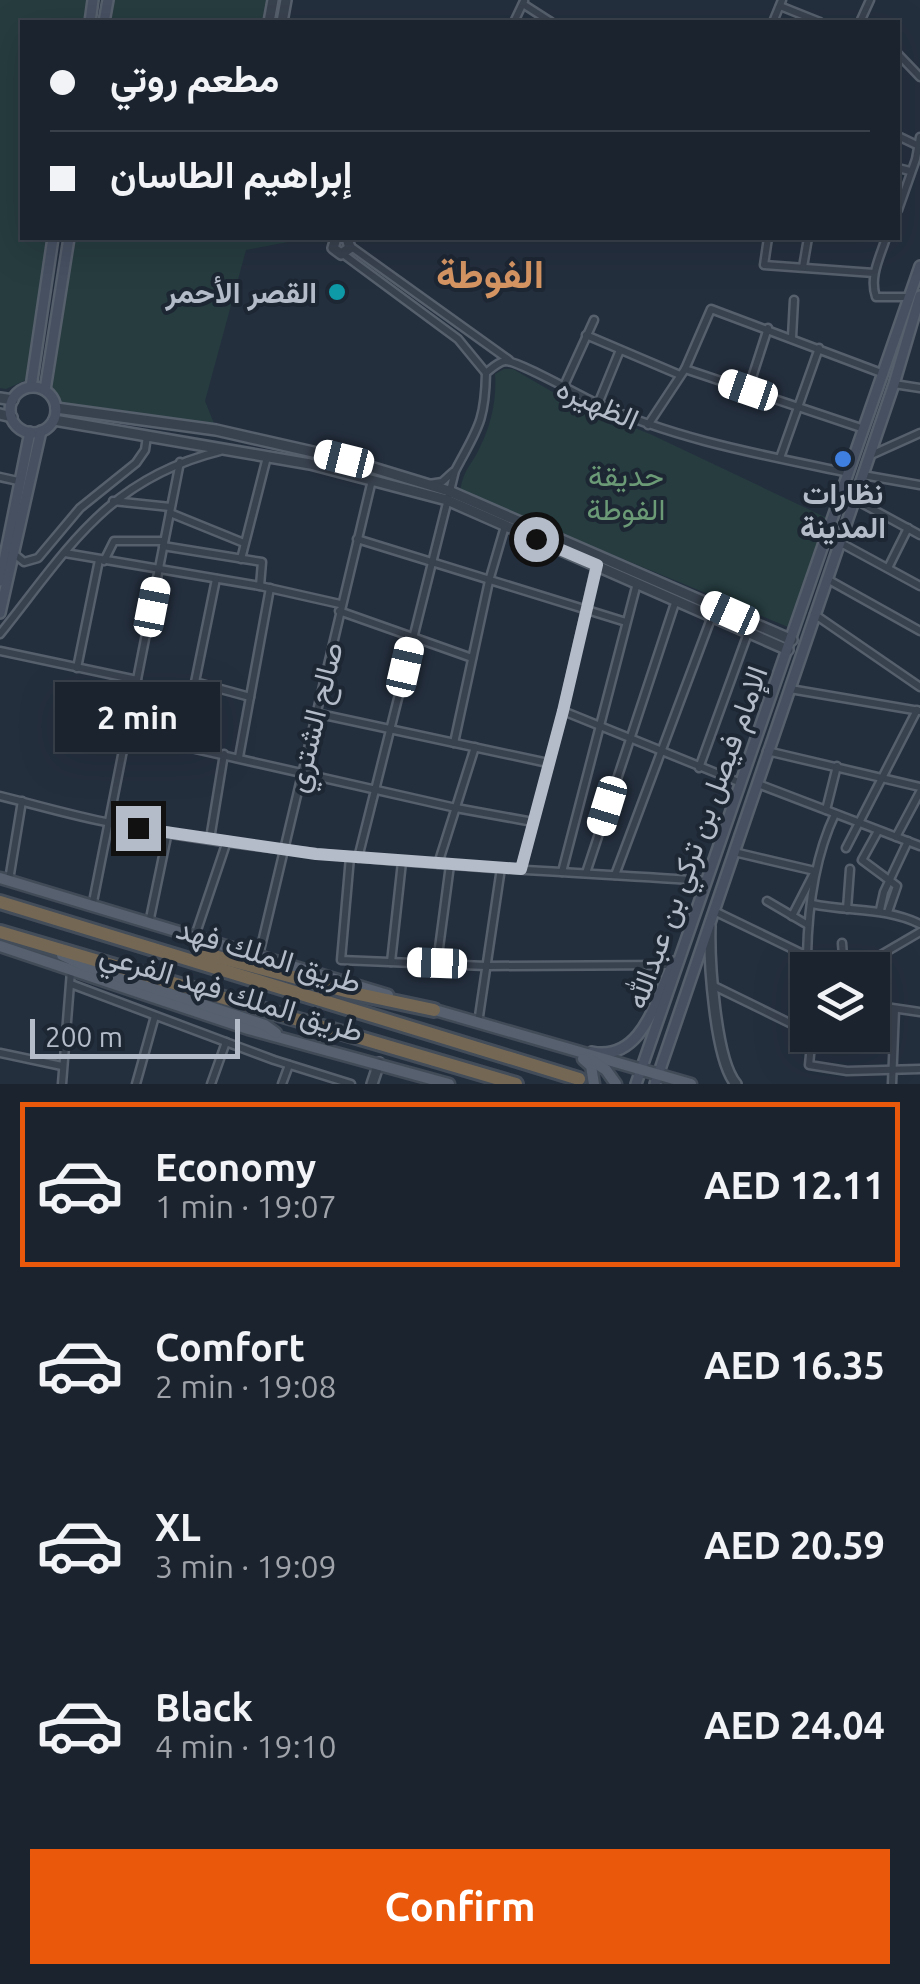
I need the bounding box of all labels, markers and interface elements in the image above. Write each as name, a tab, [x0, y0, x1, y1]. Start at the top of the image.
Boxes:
text: مطعم روتي	[110, 57, 279, 99]
text: إبراهيم الطاسان	[110, 153, 352, 195]
district label: الفوطة	[436, 251, 544, 299]
place label: القصر الأحمر	[164, 275, 317, 311]
marker: القصر الأحمر	[326, 281, 348, 303]
car	[715, 366, 781, 414]
street label: الظهيره	[551, 370, 644, 438]
car	[311, 437, 377, 481]
marker: نظارات المدينة	[832, 448, 854, 470]
park label: حديقة الفوطة	[587, 458, 665, 528]
place label: نظارات المدينة	[800, 476, 886, 545]
route start	[514, 517, 559, 562]
car	[132, 575, 172, 639]
car	[696, 587, 764, 639]
car	[384, 634, 426, 700]
street label: صالح الشتري	[279, 638, 357, 798]
street label: الإمام فيصل بن تركي بن عبدالله	[618, 661, 781, 1016]
callout: 2 min	[56, 683, 220, 753]
text: 2 min	[97, 699, 178, 735]
car	[584, 773, 630, 839]
route end	[116, 806, 161, 851]
street label: طريق الملك فهد	[172, 911, 366, 1001]
street label: طريق الملك فهد الفرعي	[94, 936, 368, 1056]
car	[406, 947, 468, 979]
map controls	[790, 952, 890, 1052]
button: layers	[790, 952, 890, 1052]
scale bar	[30, 1014, 240, 1058]
text: 200 m	[45, 1021, 123, 1052]
icon: car	[35, 1140, 125, 1230]
text: Economy	[155, 1146, 316, 1188]
text: AED 12.11	[704, 1164, 885, 1206]
text: 1 min · 19:07	[155, 1188, 337, 1224]
icon: car	[35, 1320, 125, 1410]
text: Comfort	[155, 1326, 305, 1368]
text: AED 16.35	[704, 1344, 885, 1386]
text: 2 min · 19:08	[155, 1368, 337, 1404]
icon: car	[35, 1500, 125, 1590]
text: XL	[155, 1506, 201, 1548]
text: AED 20.59	[704, 1524, 885, 1566]
text: 3 min · 19:09	[155, 1548, 337, 1584]
icon: car	[35, 1680, 125, 1770]
text: Black	[155, 1686, 253, 1728]
text: AED 24.04	[704, 1704, 885, 1746]
text: 4 min · 19:10	[155, 1728, 337, 1764]
button: Confirm	[30, 1849, 890, 1964]

